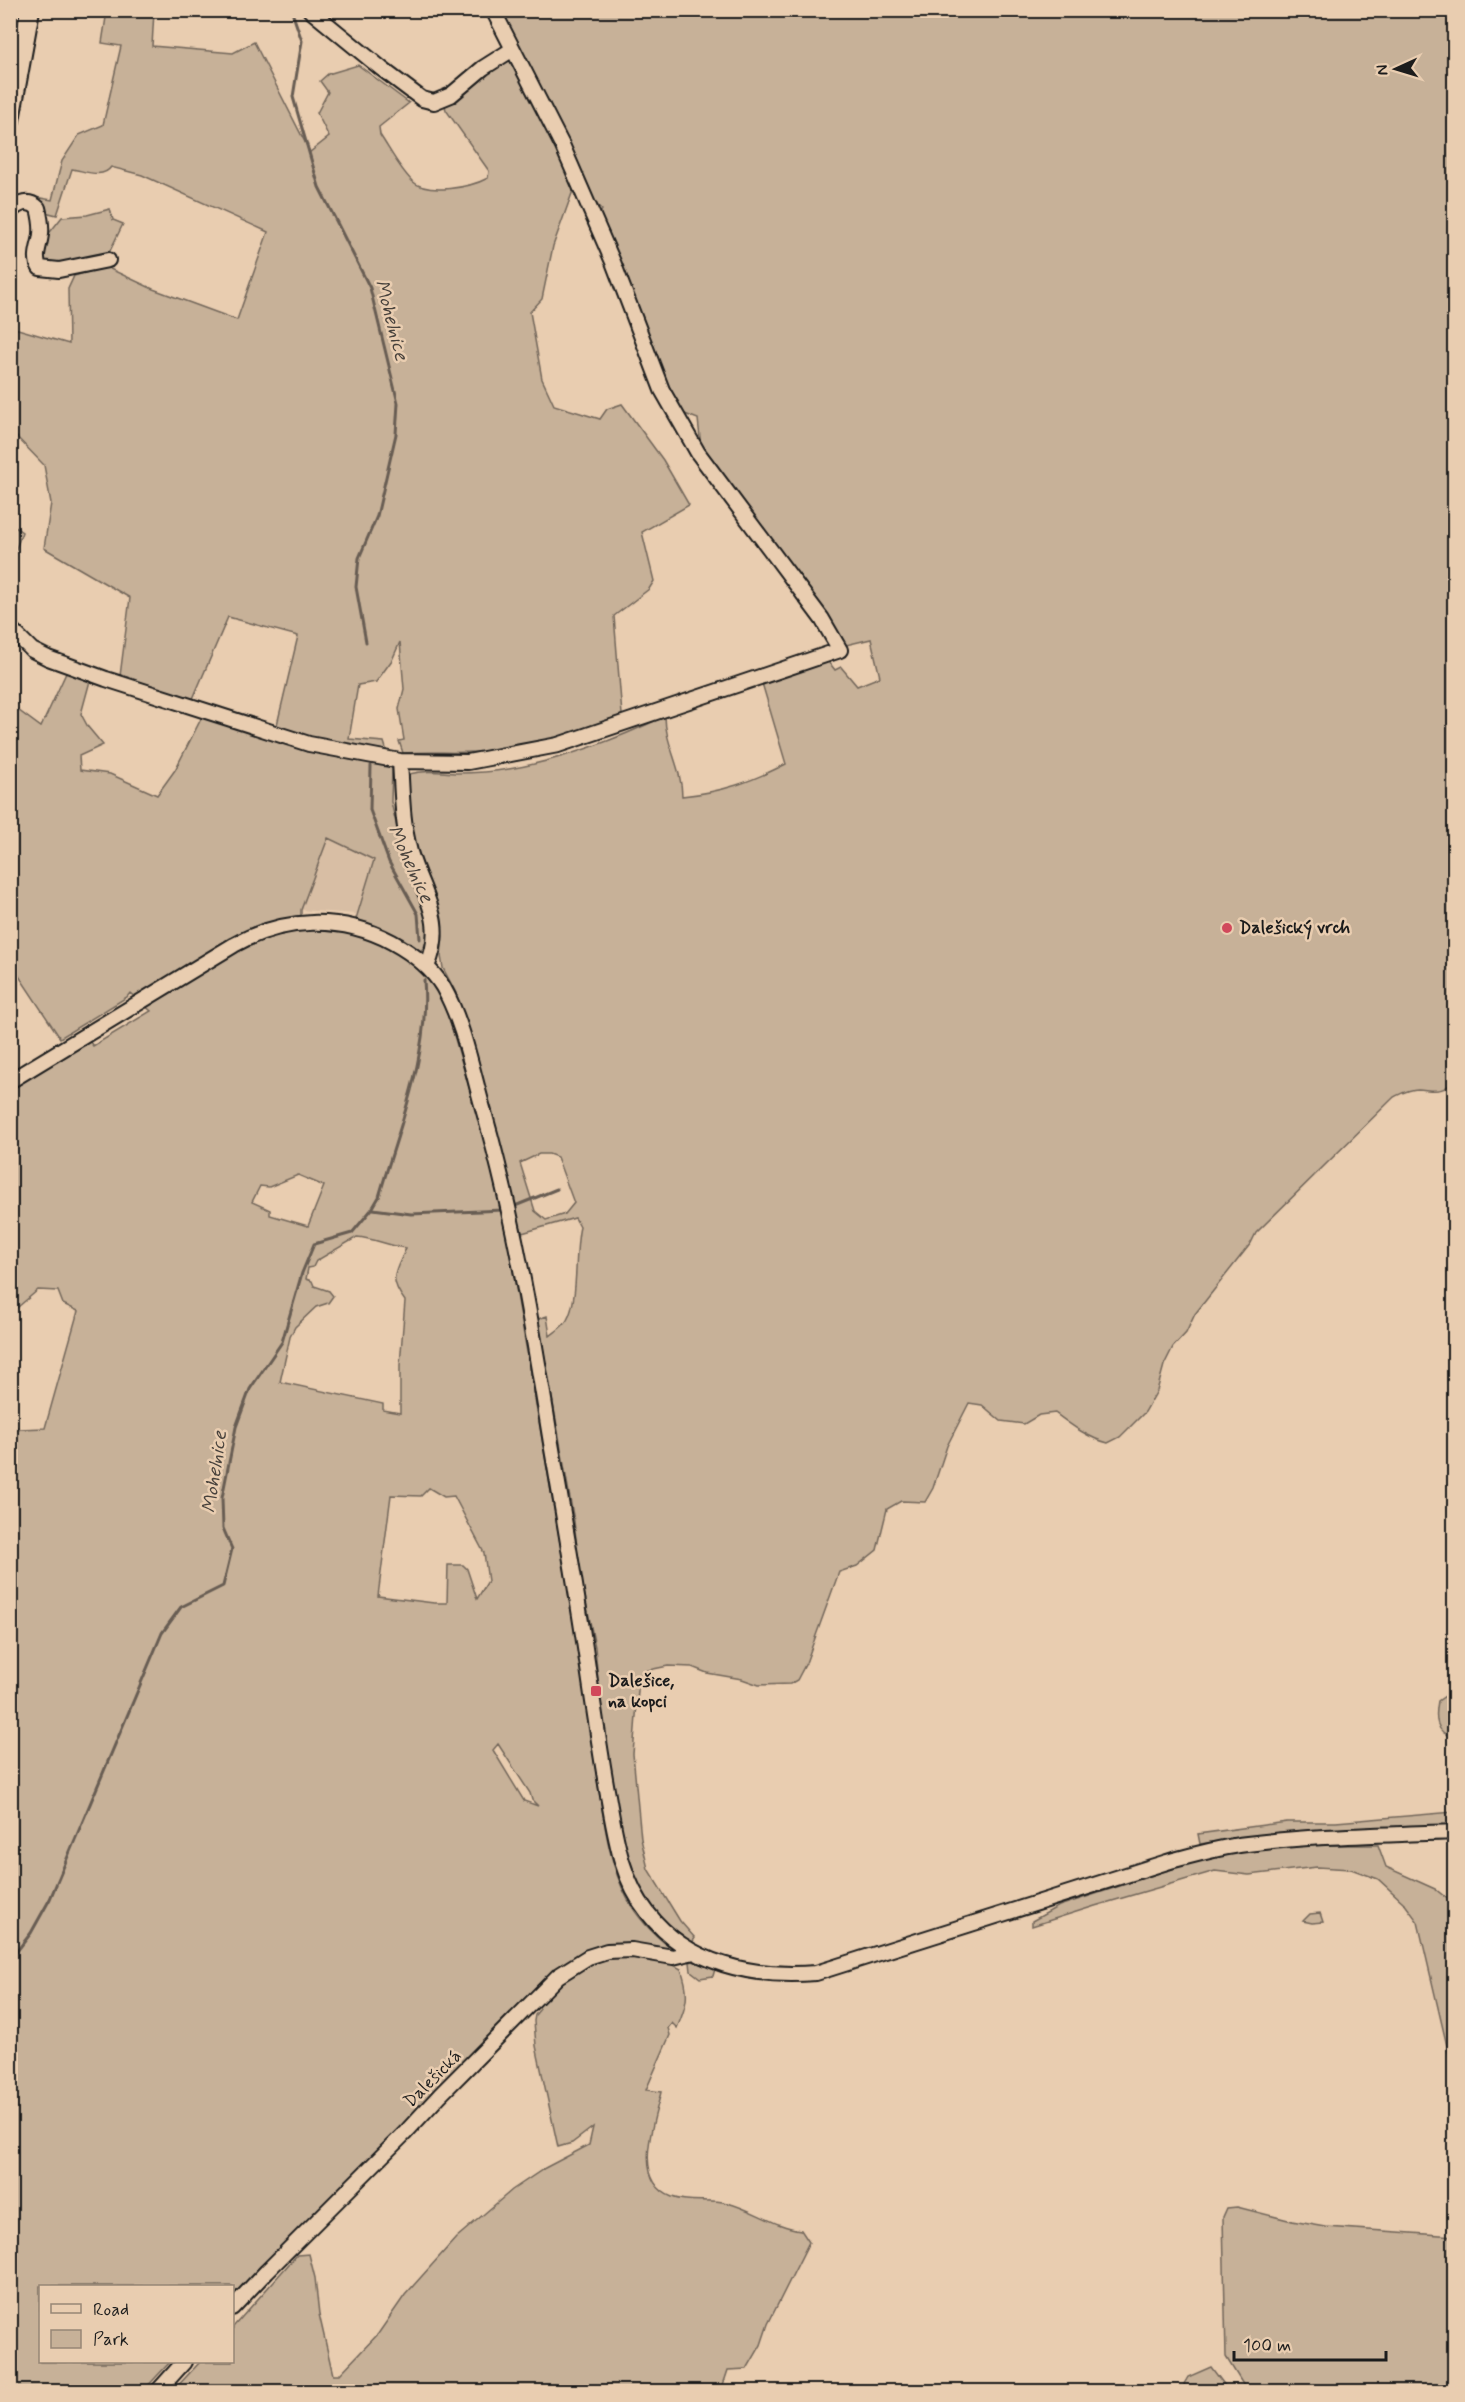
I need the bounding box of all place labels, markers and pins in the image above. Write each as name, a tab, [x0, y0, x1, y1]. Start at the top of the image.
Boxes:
place label: Dalešický vrch	[1239, 916, 1351, 940]
marker: Dalešický vrch	[1220, 921, 1234, 935]
place label: Dalešice, na kopci	[608, 1669, 674, 1714]
marker: Dalešice, na kopci	[589, 1684, 603, 1698]

